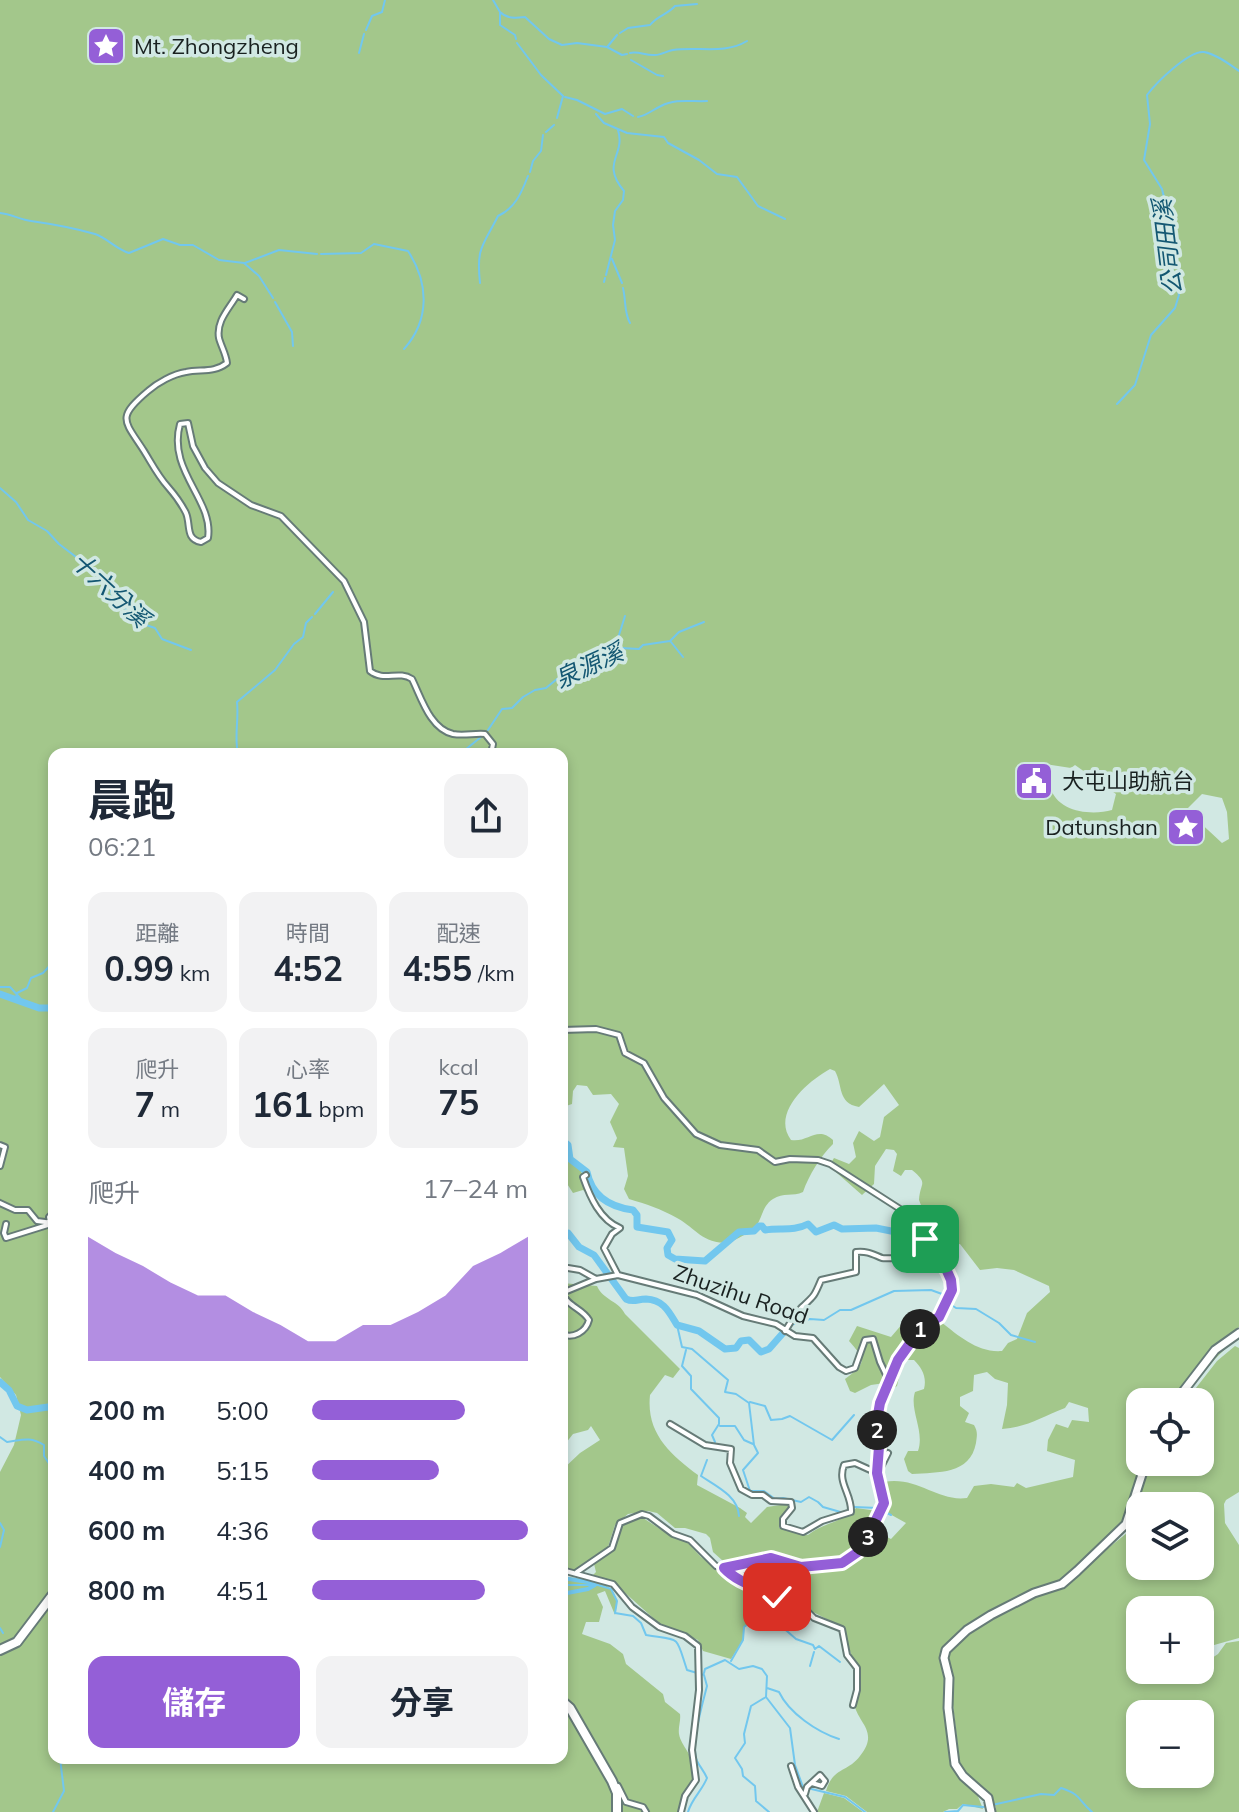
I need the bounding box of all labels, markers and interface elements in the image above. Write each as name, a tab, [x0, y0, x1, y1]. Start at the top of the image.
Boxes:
place icon: Mt. Zhongzheng	[85, 25, 127, 67]
place label: Mt. Zhongzheng	[134, 32, 299, 60]
water label: 公司田溪	[1146, 195, 1188, 297]
water label: 十六分溪	[65, 546, 158, 635]
water label: 泉源溪	[550, 635, 630, 694]
public building icon: 大屯山助航台	[1013, 760, 1055, 802]
place label: 大屯山助航台	[1062, 767, 1194, 795]
text: 晨跑	[88, 772, 176, 827]
button: share	[444, 774, 528, 858]
place icon: Datunshan	[1165, 806, 1207, 848]
place label: Datunshan	[1045, 813, 1158, 841]
text: 06:21	[88, 830, 156, 863]
text: 距離	[135, 919, 179, 947]
text: 時間	[286, 919, 330, 947]
text: 配速	[437, 919, 481, 947]
text: 0.99	[104, 947, 174, 990]
text: 4:52	[273, 947, 343, 990]
text: 4:55	[403, 947, 472, 990]
text: km	[174, 959, 210, 987]
text: /km	[472, 959, 515, 987]
text: kcal	[439, 1053, 479, 1081]
text: 爬升	[135, 1055, 179, 1083]
text: 心率	[286, 1055, 330, 1083]
text: 75	[438, 1081, 479, 1124]
text: 7	[135, 1083, 155, 1126]
text: 161	[252, 1083, 313, 1126]
text: m	[155, 1095, 180, 1123]
text: bpm	[313, 1095, 364, 1123]
text: 17–24 m	[423, 1172, 528, 1205]
text: 爬升	[88, 1176, 140, 1209]
pin	[891, 1205, 959, 1273]
icon: arrive	[903, 1217, 947, 1261]
street label: Zhuzihu Road	[670, 1258, 812, 1330]
pin: 1	[900, 1309, 940, 1349]
text: 1	[913, 1315, 927, 1343]
map controls	[1126, 1388, 1214, 1788]
button: locate	[1126, 1388, 1214, 1476]
text: 200 m	[88, 1394, 165, 1427]
text: 5:00	[216, 1394, 269, 1427]
pin: 2	[857, 1410, 897, 1450]
text: 2	[870, 1416, 884, 1444]
text: 400 m	[88, 1454, 165, 1487]
text: 5:15	[216, 1454, 269, 1487]
button: layers	[1126, 1492, 1214, 1580]
text: 600 m	[88, 1514, 165, 1547]
text: 4:36	[216, 1514, 269, 1547]
pin: 3	[848, 1517, 888, 1557]
text: 3	[861, 1523, 875, 1551]
pin	[743, 1563, 811, 1631]
text: 800 m	[88, 1574, 165, 1607]
text: 4:51	[216, 1574, 269, 1607]
icon: check	[755, 1575, 799, 1619]
button: +	[1126, 1596, 1214, 1684]
button: 儲存	[88, 1656, 300, 1748]
button: 分享	[316, 1656, 528, 1748]
button: −	[1126, 1700, 1214, 1788]

